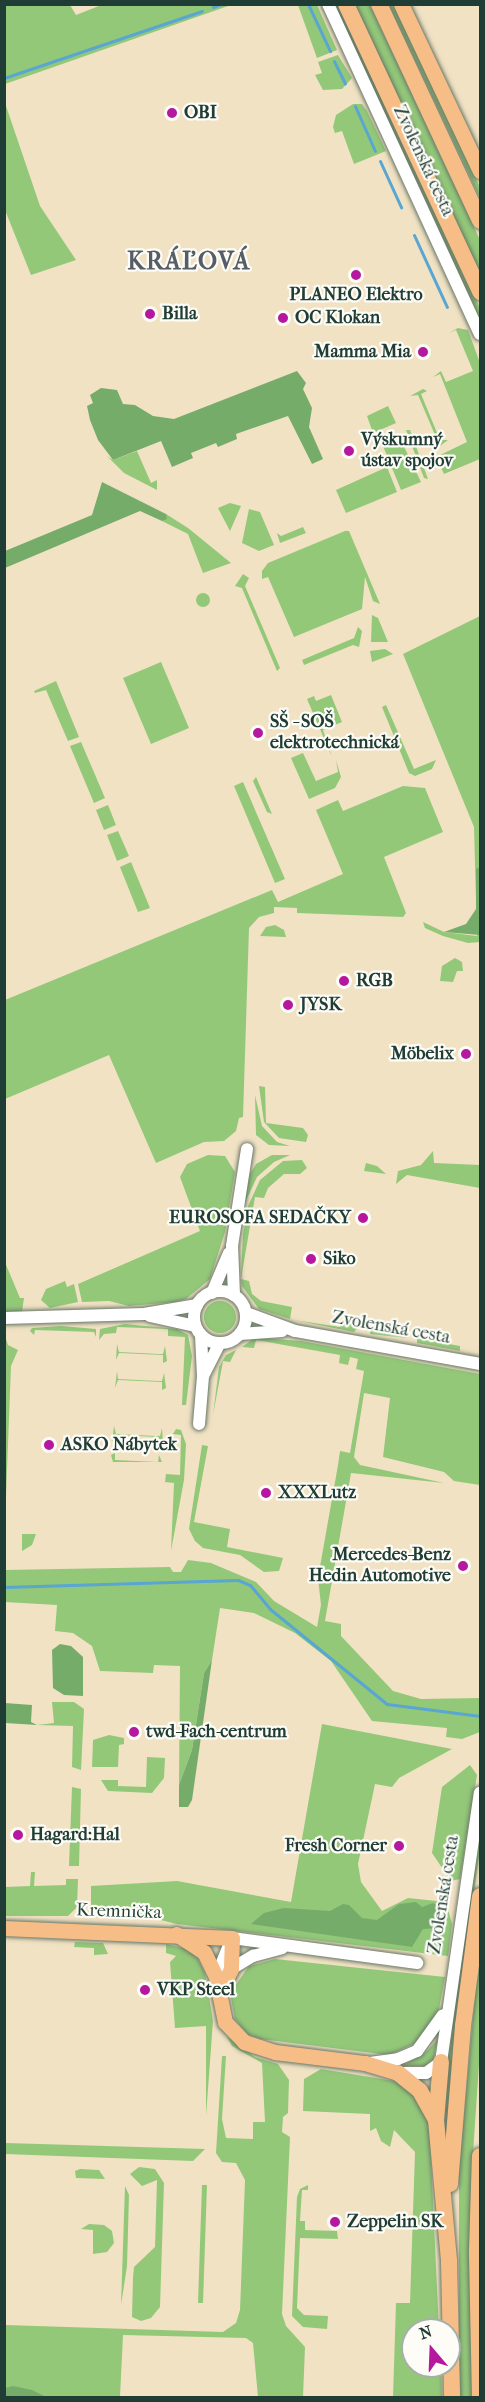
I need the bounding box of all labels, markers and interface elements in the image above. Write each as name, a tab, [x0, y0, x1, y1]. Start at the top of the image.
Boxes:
place label: OBI	[184, 102, 217, 124]
street label: Zvolenská cesta	[388, 102, 458, 220]
marker: OBI	[165, 106, 179, 120]
district label: KRÁĽOVÁ	[127, 248, 251, 276]
marker: PLANEO Elektro	[349, 268, 363, 282]
place label: PLANEO Elektro	[289, 284, 423, 306]
place label: Billa	[162, 303, 197, 325]
marker: Billa	[143, 307, 157, 321]
place label: OC Klokan	[295, 307, 380, 329]
marker: OC Klokan	[276, 311, 290, 325]
place label: Mamma Mia	[314, 341, 411, 363]
marker: Mamma Mia	[416, 345, 430, 359]
place label: Výskumný ústav spojov	[361, 430, 453, 472]
marker: Výskumný ústav spojov	[342, 444, 356, 458]
place label: SŠ - SOŠ elektrotechnická	[270, 712, 399, 754]
marker: SŠ - SOŠ elektrotechnická	[251, 726, 265, 740]
place label: RGB	[356, 970, 393, 992]
marker: RGB	[337, 974, 351, 988]
place label: JYSK	[300, 994, 341, 1016]
marker: JYSK	[281, 998, 295, 1012]
place label: Möbelix	[391, 1043, 454, 1065]
marker: Möbelix	[459, 1047, 473, 1061]
place label: EUROSOFA SEDAČKY	[169, 1207, 351, 1229]
marker: EUROSOFA SEDAČKY	[356, 1211, 370, 1225]
place label: Siko	[323, 1248, 356, 1270]
marker: Siko	[304, 1252, 318, 1266]
street label: Zvolenská cesta	[330, 1307, 452, 1349]
place label: ASKO Nábytek	[61, 1434, 177, 1456]
marker: ASKO Nábytek	[42, 1438, 56, 1452]
place label: XXXLutz	[278, 1482, 356, 1504]
marker: XXXLutz	[259, 1486, 273, 1500]
place label: Mercedes-Benz Hedin Automotive	[309, 1545, 451, 1588]
marker: Mercedes-Benz Hedin Automotive	[456, 1559, 470, 1573]
place label: twd-Fach-centrum	[146, 1721, 287, 1743]
marker: twd-Fach-centrum	[127, 1725, 141, 1739]
place label: Hagard:Hal	[30, 1824, 120, 1846]
marker: Hagard:Hal	[11, 1828, 25, 1842]
street label: Zvolenská cesta	[424, 1834, 464, 1956]
place label: Fresh Corner	[285, 1835, 387, 1857]
marker: Fresh Corner	[392, 1839, 406, 1853]
street label: Kremnička	[76, 1900, 162, 1924]
place label: VKP Steel	[157, 1979, 235, 2001]
marker: VKP Steel	[138, 1983, 152, 1997]
place label: Zeppelin SK	[347, 2211, 443, 2233]
marker: Zeppelin SK	[328, 2215, 342, 2229]
north arrow	[401, 2318, 461, 2378]
text: N	[417, 2321, 434, 2343]

